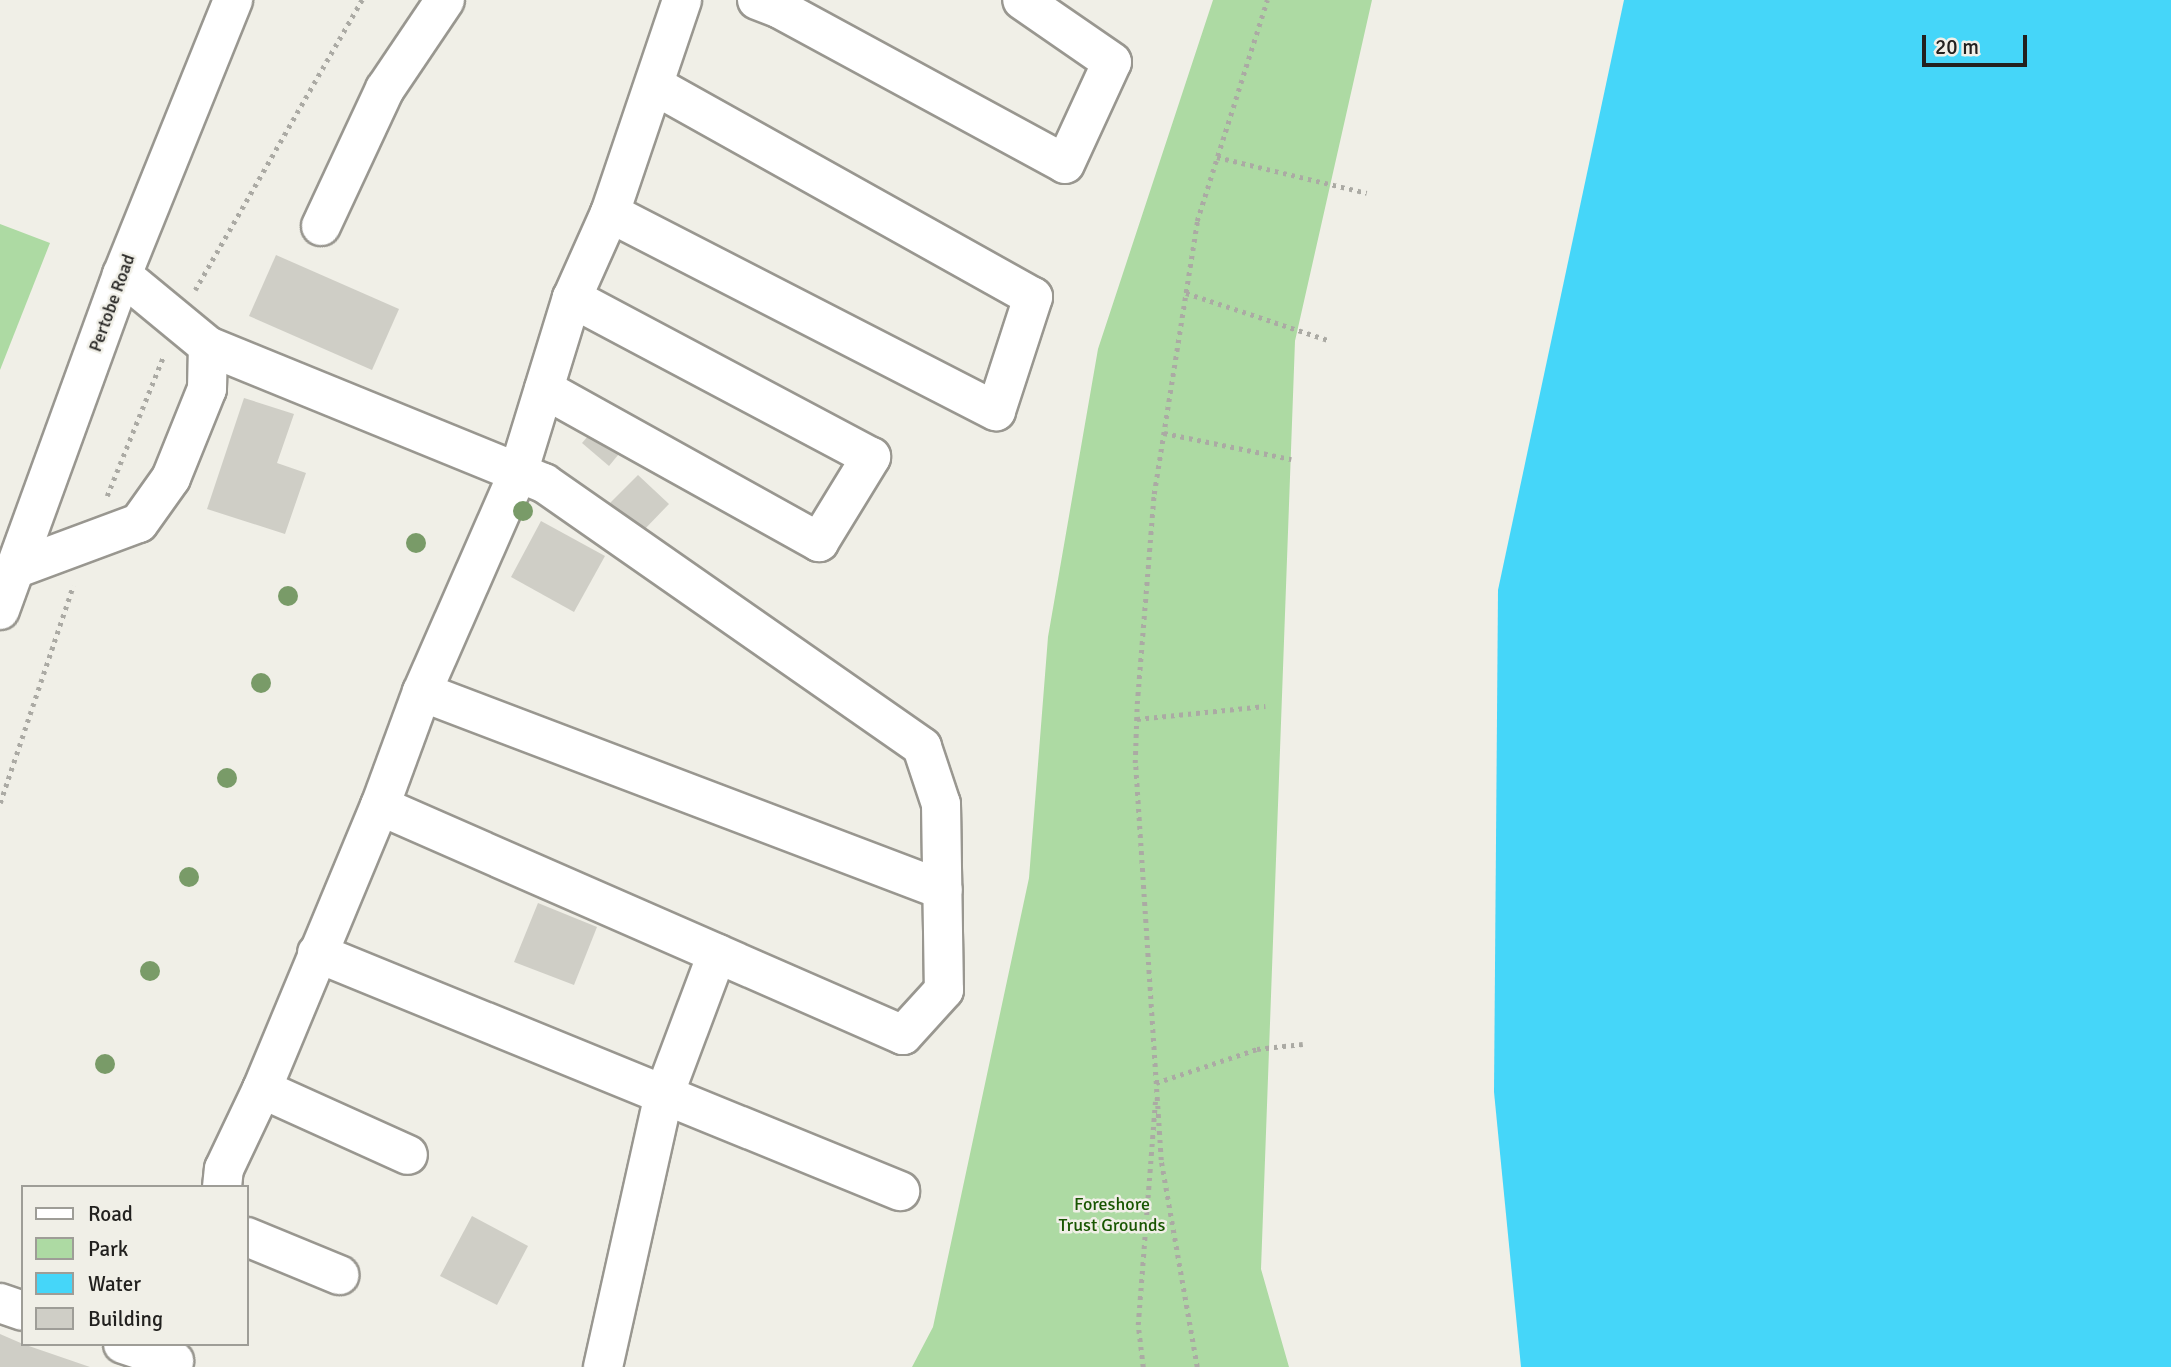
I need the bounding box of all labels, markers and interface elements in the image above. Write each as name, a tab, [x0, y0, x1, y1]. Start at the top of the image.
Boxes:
scale bar	[1926, 21, 2031, 65]
text: 20 m	[1935, 34, 1979, 60]
street label: Pertobe Road	[84, 251, 140, 355]
legend	[21, 1185, 248, 1346]
park label: Foreshore Trust Grounds	[1059, 1194, 1165, 1236]
text: Road	[88, 1201, 133, 1227]
text: Park	[88, 1236, 128, 1262]
text: Water	[88, 1271, 141, 1297]
text: Building	[88, 1306, 163, 1332]

